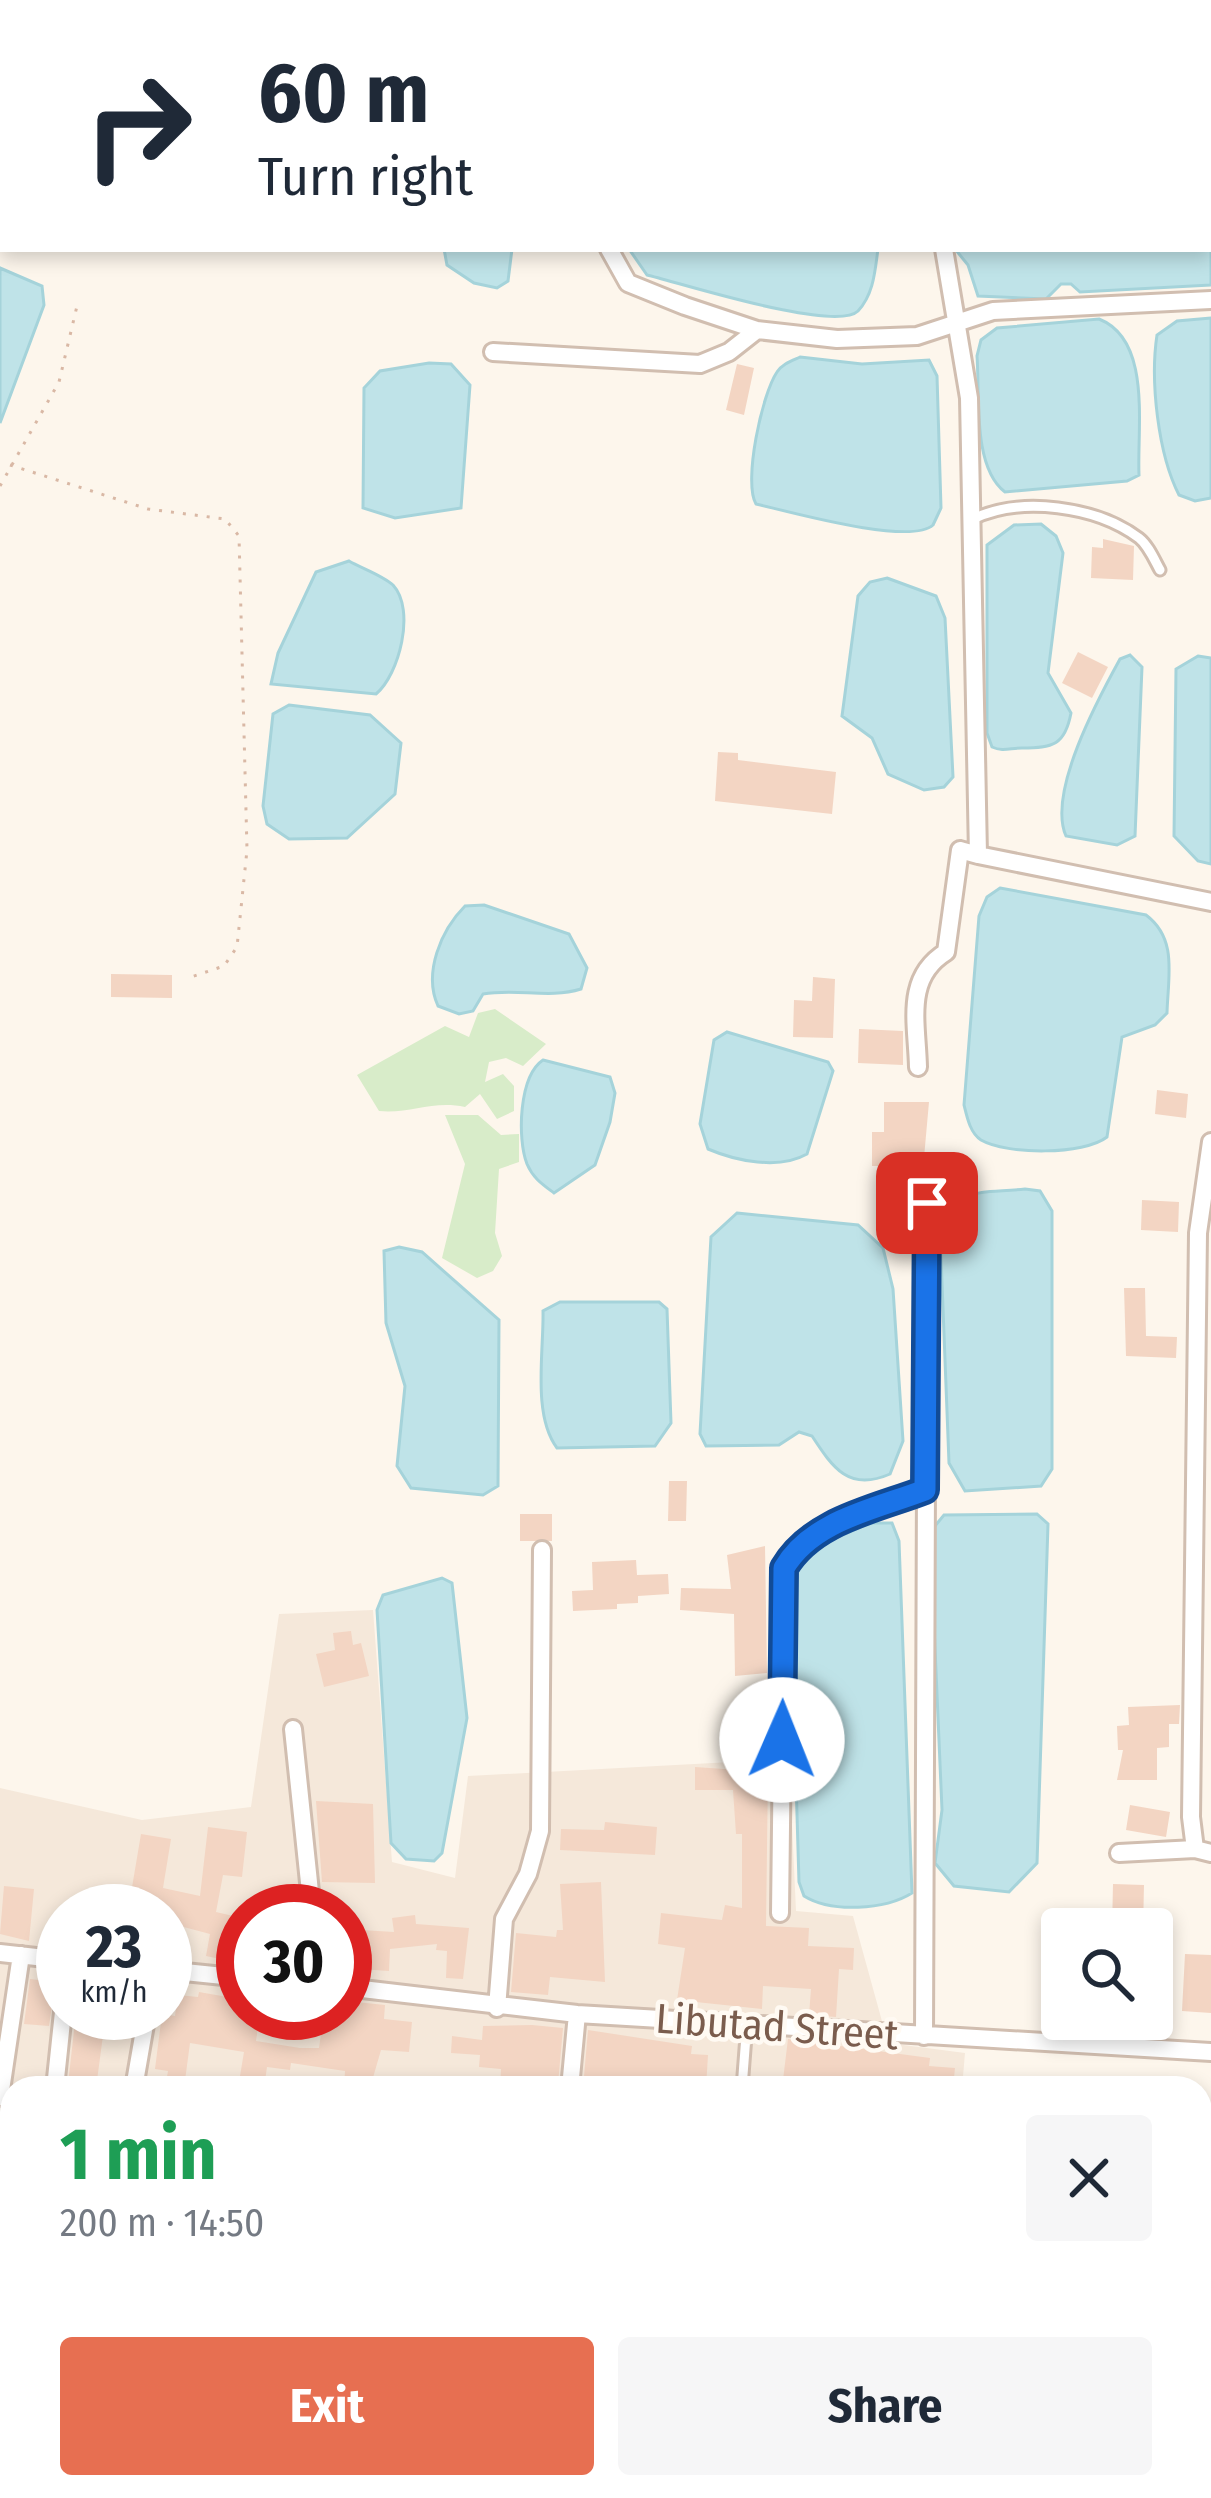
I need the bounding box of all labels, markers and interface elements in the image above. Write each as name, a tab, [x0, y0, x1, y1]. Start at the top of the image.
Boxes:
text: 60 m	[258, 43, 429, 144]
icon: right	[60, 48, 216, 204]
text: Turn right	[258, 145, 473, 209]
pin	[876, 1152, 978, 1254]
icon: arrive	[894, 1170, 960, 1236]
position arrow	[719, 1677, 845, 1803]
speed limit sign: 30	[216, 1884, 372, 2040]
map controls	[1041, 1908, 1173, 2040]
button: search	[1041, 1908, 1173, 2040]
text: 23	[86, 1911, 142, 1983]
text: km/h	[81, 1974, 147, 2010]
street label: Libutad Street	[654, 1994, 900, 2060]
text: 1 min	[60, 2112, 217, 2198]
button: close	[1026, 2115, 1152, 2241]
text: 200 m · 14:50	[60, 2200, 264, 2246]
button: Exit	[60, 2337, 594, 2475]
button: Share	[618, 2337, 1152, 2475]

